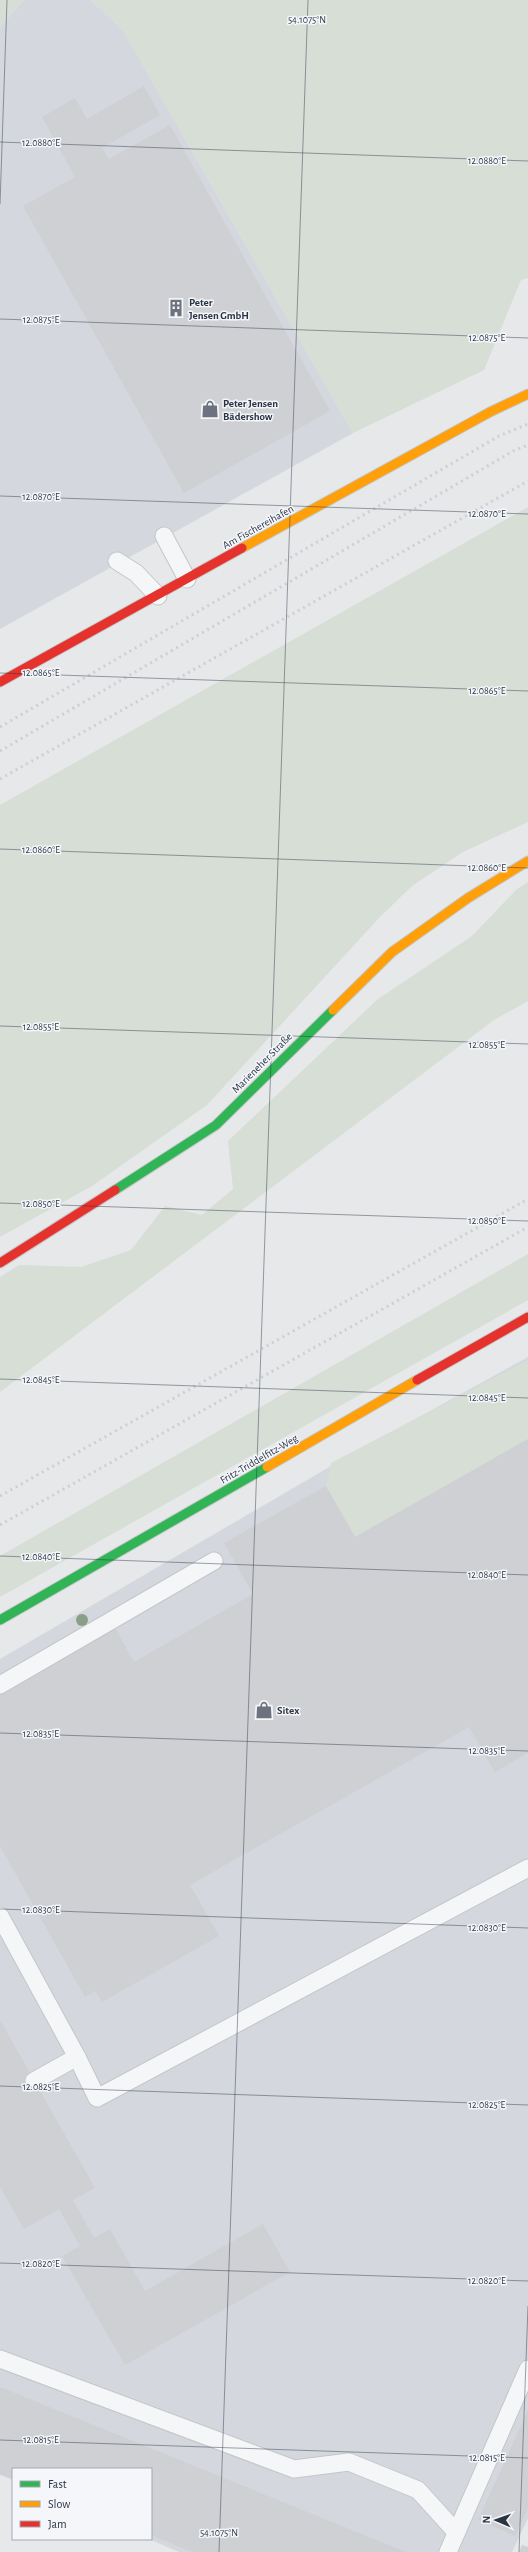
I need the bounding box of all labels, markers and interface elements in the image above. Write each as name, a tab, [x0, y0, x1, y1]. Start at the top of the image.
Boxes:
text: 54.1075°N	[288, 15, 326, 25]
text: 12.0880°E	[22, 138, 60, 148]
text: 12.0880°E	[468, 156, 506, 166]
place label: Peter Jensen GmbH	[189, 297, 249, 321]
building icon: Peter Jensen GmbH	[166, 298, 186, 318]
text: 12.0875°E	[23, 315, 59, 325]
text: 12.0875°E	[469, 333, 505, 343]
place label: Peter Jensen Bädershow	[223, 398, 278, 422]
shop icon: Peter Jensen Bädershow	[200, 399, 220, 419]
text: 12.0870°E	[22, 492, 60, 502]
street label: Am Fischereihafen	[221, 503, 295, 551]
text: 12.0870°E	[468, 509, 506, 519]
text: 12.0865°E	[23, 668, 60, 678]
text: 12.0865°E	[469, 686, 506, 696]
text: 12.0860°E	[22, 845, 60, 855]
text: 12.0860°E	[468, 863, 506, 873]
text: 12.0855°E	[23, 1022, 59, 1032]
street label: Marieneher Straße	[230, 1031, 294, 1095]
text: 12.0855°E	[469, 1040, 505, 1050]
text: 12.0850°E	[22, 1199, 60, 1209]
text: 12.0850°E	[468, 1216, 506, 1226]
text: 12.0845°E	[22, 1375, 60, 1385]
text: 12.0845°E	[468, 1393, 506, 1403]
street label: Fritz-Triddelfitz-Weg	[218, 1432, 300, 1486]
text: 12.0840°E	[22, 1552, 60, 1562]
text: 12.0840°E	[468, 1570, 506, 1580]
shop icon: Sitex	[254, 1700, 274, 1720]
place label: Sitex	[277, 1705, 299, 1716]
text: 12.0835°E	[23, 1729, 59, 1739]
text: 12.0835°E	[469, 1746, 505, 1756]
text: 12.0830°E	[22, 1905, 60, 1915]
text: 12.0830°E	[468, 1923, 506, 1933]
text: 12.0825°E	[23, 2082, 60, 2092]
text: 12.0825°E	[469, 2100, 506, 2110]
text: 12.0820°E	[22, 2259, 60, 2269]
text: 12.0820°E	[468, 2276, 506, 2286]
text: 12.0815°E	[23, 2435, 59, 2445]
text: 12.0815°E	[469, 2453, 505, 2463]
legend	[12, 2468, 152, 2540]
text: Fast	[48, 2478, 67, 2490]
text: Slow	[48, 2498, 70, 2510]
north arrow	[476, 2500, 516, 2540]
text: N	[481, 2516, 492, 2524]
text: Jam	[48, 2518, 67, 2530]
text: 54.1075°N	[200, 2528, 238, 2538]

